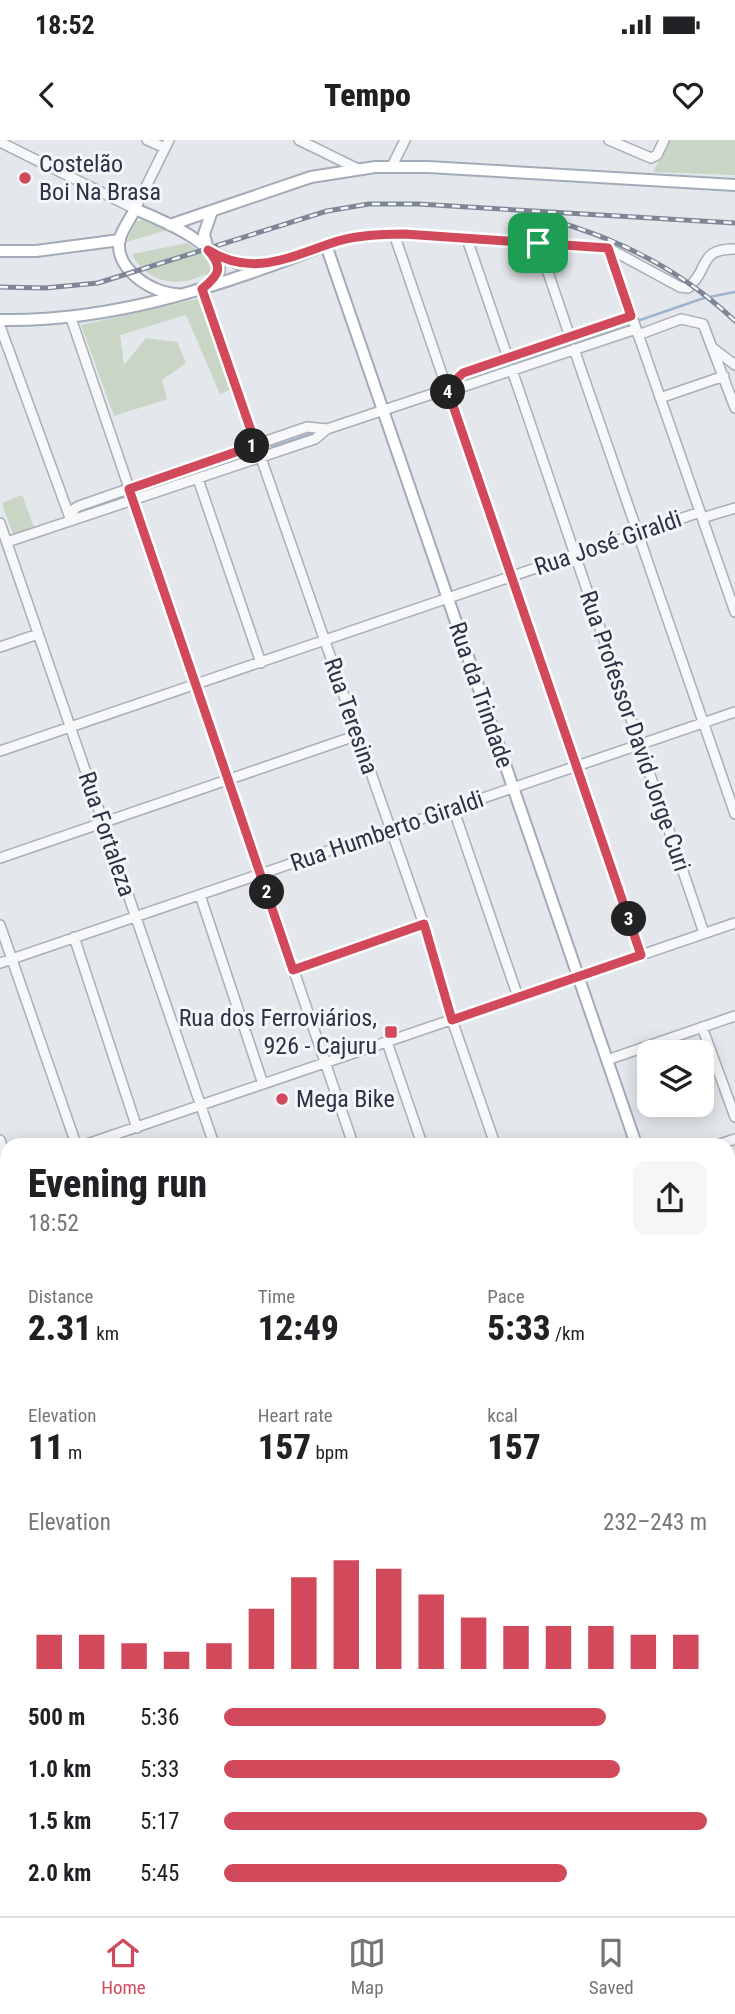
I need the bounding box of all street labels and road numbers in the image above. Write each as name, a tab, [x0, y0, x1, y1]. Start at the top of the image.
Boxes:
street label: Rua José Giraldi	[531, 505, 685, 581]
street label: Rua Professor David Jorge Curi	[574, 587, 696, 875]
street label: Rua da Trindade	[443, 618, 519, 772]
street label: Rua Teresina	[318, 654, 384, 778]
street label: Rua Fortaleza	[73, 768, 141, 900]
street label: Rua Humberto Giraldi	[287, 785, 487, 877]

